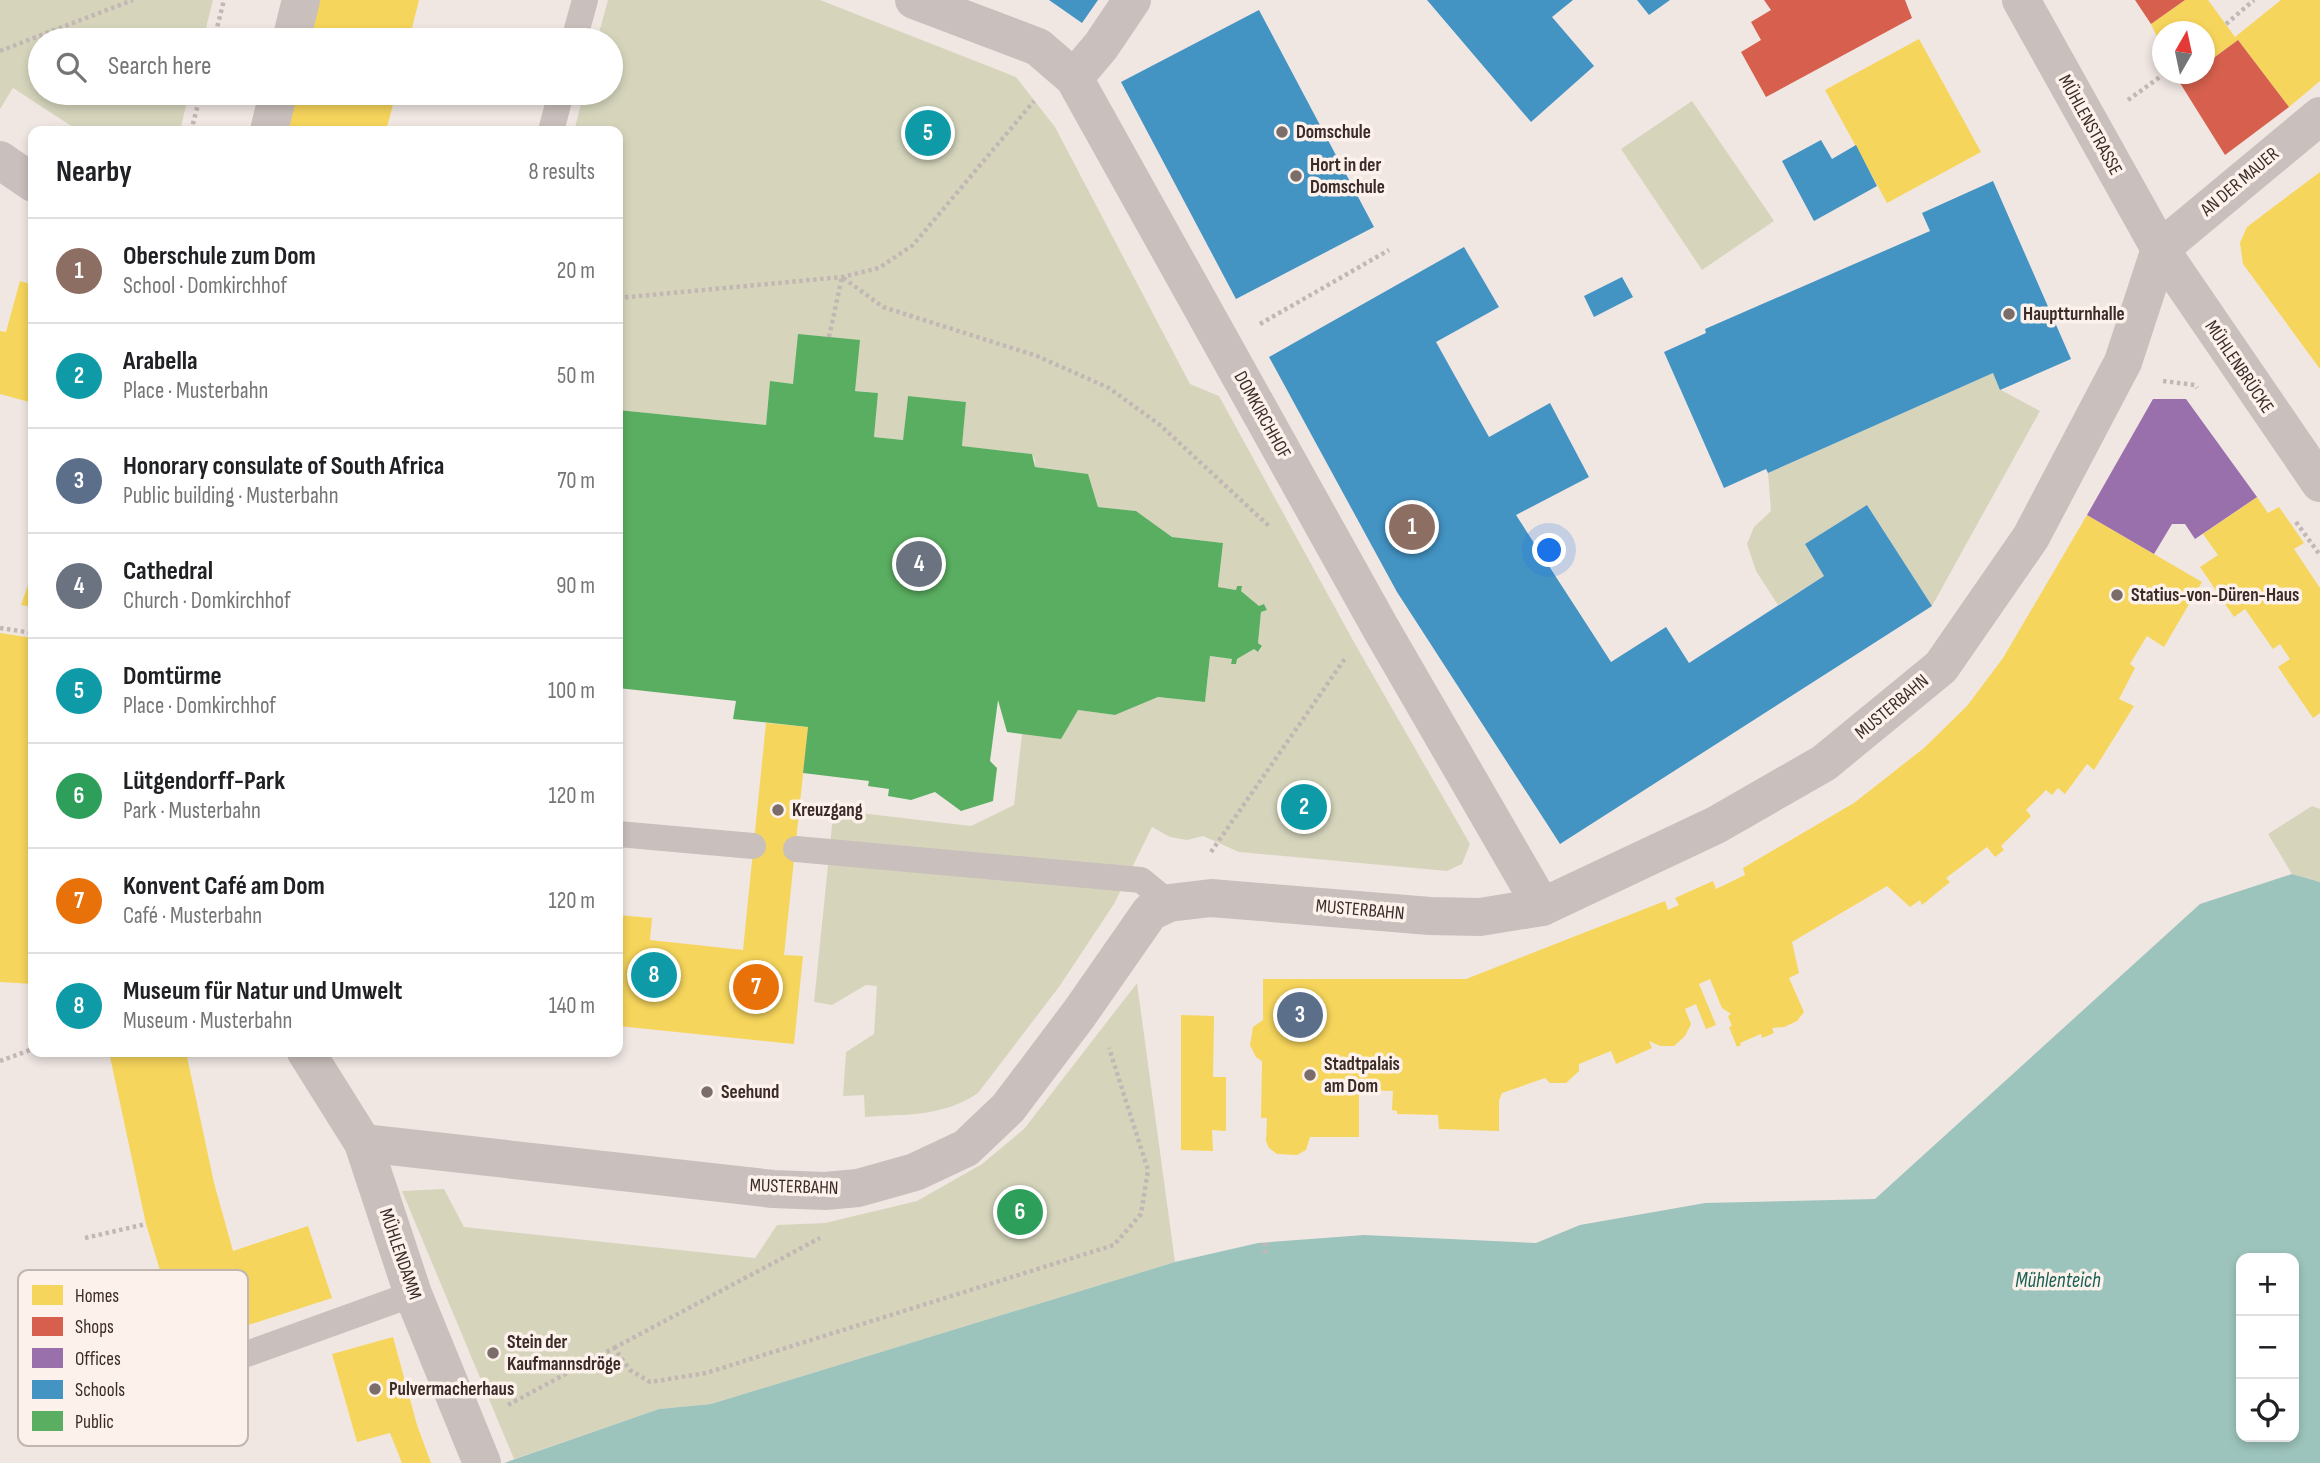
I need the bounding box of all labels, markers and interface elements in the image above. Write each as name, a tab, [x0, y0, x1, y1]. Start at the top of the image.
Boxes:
north arrow	[2152, 21, 2215, 84]
search box	[28, 28, 623, 105]
icon: search	[52, 48, 90, 86]
text: Search here	[108, 51, 211, 82]
street label: MÜHLENSTRASSE	[2053, 71, 2127, 179]
pin: 5	[905, 107, 951, 159]
place label: Domschule	[1296, 121, 1371, 144]
marker: Domschule	[1274, 124, 1290, 140]
street label: AN DER MAUER	[2195, 142, 2284, 222]
text: Nearby	[56, 154, 132, 190]
place label: Hort in der Domschule	[1310, 154, 1385, 199]
text: 8 results	[529, 158, 595, 186]
marker: Hort in der Domschule	[1288, 168, 1304, 184]
text: Oberschule zum Dom	[123, 241, 316, 272]
text: 1	[74, 257, 84, 285]
text: 20 m	[557, 257, 595, 285]
text: School · Domkirchhof	[123, 272, 287, 300]
place label: Hauptturnhalle	[2023, 303, 2125, 326]
marker: Hauptturnhalle	[2001, 306, 2017, 322]
street label: MÜHLENBRÜCKE	[2200, 316, 2278, 418]
text: Arabella	[123, 346, 198, 377]
text: 2	[74, 362, 84, 390]
text: 50 m	[557, 362, 595, 390]
street label: DOMKIRCHHOF	[1229, 367, 1295, 463]
text: Place · Musterbahn	[123, 377, 268, 405]
text: Honorary consulate of South Africa	[123, 451, 444, 482]
text: 3	[74, 467, 84, 495]
text: 70 m	[557, 467, 595, 495]
text: Public building · Musterbahn	[123, 482, 339, 510]
pin: 1	[1389, 501, 1435, 553]
your location	[1532, 533, 1566, 567]
pin: 4	[896, 538, 942, 590]
text: Cathedral	[123, 556, 213, 587]
text: 4	[74, 572, 84, 600]
text: 90 m	[556, 572, 595, 600]
place label: Statius-von-Düren-Haus	[2131, 584, 2299, 607]
text: Church · Domkirchhof	[123, 587, 291, 615]
marker: Statius-von-Düren-Haus	[2109, 587, 2125, 603]
text: Domtürme	[123, 661, 221, 692]
street label: MUSTERBAHN	[1851, 670, 1933, 744]
text: 5	[74, 677, 84, 705]
text: 100 m	[548, 677, 595, 705]
text: Place · Domkirchhof	[123, 692, 276, 720]
text: Lütgendorff-Park	[123, 766, 285, 797]
pin: 2	[1281, 781, 1327, 833]
text: 6	[74, 782, 84, 810]
text: 120 m	[549, 782, 595, 810]
text: Park · Musterbahn	[123, 797, 261, 825]
place label: Kreuzgang	[792, 799, 863, 822]
marker: Kreuzgang	[770, 802, 786, 818]
text: Konvent Café am Dom	[123, 871, 325, 902]
text: 7	[74, 887, 84, 915]
text: 120 m	[549, 887, 595, 915]
street label: MUSTERBAHN	[1315, 895, 1405, 925]
text: Café · Musterbahn	[123, 902, 262, 930]
pin: 8	[631, 949, 677, 1001]
pin: 7	[733, 961, 779, 1013]
text: Museum für Natur und Umwelt	[123, 976, 402, 1007]
pin: 3	[1277, 989, 1323, 1041]
text: 8	[74, 992, 84, 1020]
text: 140 m	[549, 992, 595, 1020]
text: Museum · Musterbahn	[123, 1007, 292, 1035]
place label: Stadtpalais am Dom	[1324, 1053, 1400, 1098]
marker: Stadtpalais am Dom	[1302, 1067, 1318, 1083]
place label: Seehund	[721, 1081, 779, 1104]
marker: Seehund	[699, 1084, 715, 1100]
street label: MUSTERBAHN	[749, 1174, 839, 1200]
pin: 6	[997, 1186, 1043, 1238]
street label: MÜHLENDAMM	[374, 1205, 426, 1303]
map controls	[2236, 1253, 2299, 1442]
button: +	[2236, 1253, 2299, 1316]
water label: Mühlenteich	[2015, 1268, 2101, 1293]
legend	[18, 1270, 248, 1446]
text: Homes	[75, 1285, 119, 1308]
text: Shops	[75, 1316, 114, 1339]
button: −	[2236, 1316, 2299, 1379]
place label: Stein der Kaufmannsdröge	[507, 1331, 621, 1376]
marker: Stein der Kaufmannsdröge	[485, 1345, 501, 1361]
text: Offices	[75, 1348, 121, 1371]
place label: Pulvermacherhaus	[389, 1378, 514, 1401]
text: Schools	[75, 1379, 125, 1402]
button: locate	[2236, 1379, 2299, 1442]
marker: Pulvermacherhaus	[367, 1381, 383, 1397]
text: Public	[75, 1411, 114, 1434]

